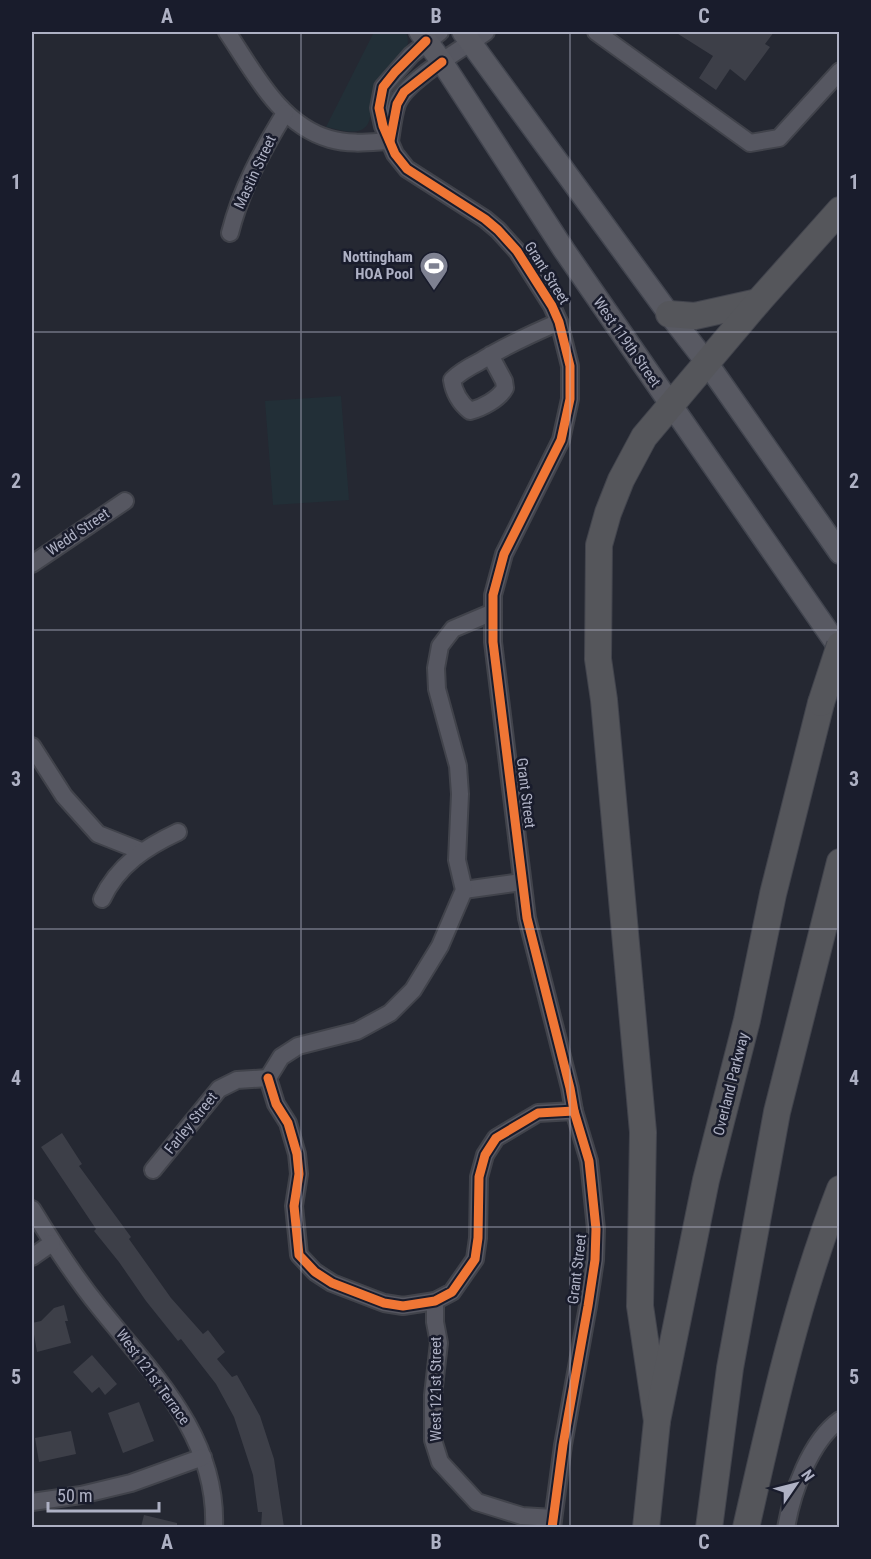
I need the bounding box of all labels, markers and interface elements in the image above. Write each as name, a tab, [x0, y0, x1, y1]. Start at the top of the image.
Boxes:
text: A	[161, 4, 173, 28]
text: B	[430, 4, 442, 28]
text: C	[698, 4, 710, 28]
street label: Mastin Street	[230, 132, 280, 212]
text: 1	[11, 170, 21, 194]
text: 1	[849, 170, 859, 194]
street label: Grant Street	[521, 238, 573, 308]
place label: Nottingham HOA Pool	[343, 248, 413, 283]
sports icon: Nottingham HOA Pool	[418, 250, 450, 292]
street label: West 119th Street	[589, 294, 665, 390]
text: 2	[11, 469, 21, 493]
text: 2	[849, 469, 859, 493]
street label: Wedd Street	[43, 504, 113, 560]
street label: Grant Street	[513, 757, 539, 829]
text: 3	[11, 767, 21, 791]
text: 3	[849, 767, 859, 791]
street label: Overland Parkway	[710, 1031, 752, 1137]
text: 4	[11, 1066, 21, 1090]
text: 4	[849, 1066, 859, 1090]
street label: Farley Street	[161, 1089, 221, 1157]
street label: Grant Street	[564, 1233, 590, 1305]
street label: West 121st Terrace	[112, 1326, 194, 1428]
street label: West 121st Street	[427, 1336, 445, 1442]
text: 5	[11, 1365, 21, 1389]
text: 5	[849, 1365, 859, 1389]
north arrow	[766, 1454, 826, 1514]
text: N	[797, 1466, 818, 1485]
scale bar	[48, 1475, 159, 1513]
text: 50 m	[57, 1485, 92, 1506]
text: A	[161, 1530, 173, 1554]
text: B	[430, 1530, 442, 1554]
text: C	[698, 1530, 710, 1554]

